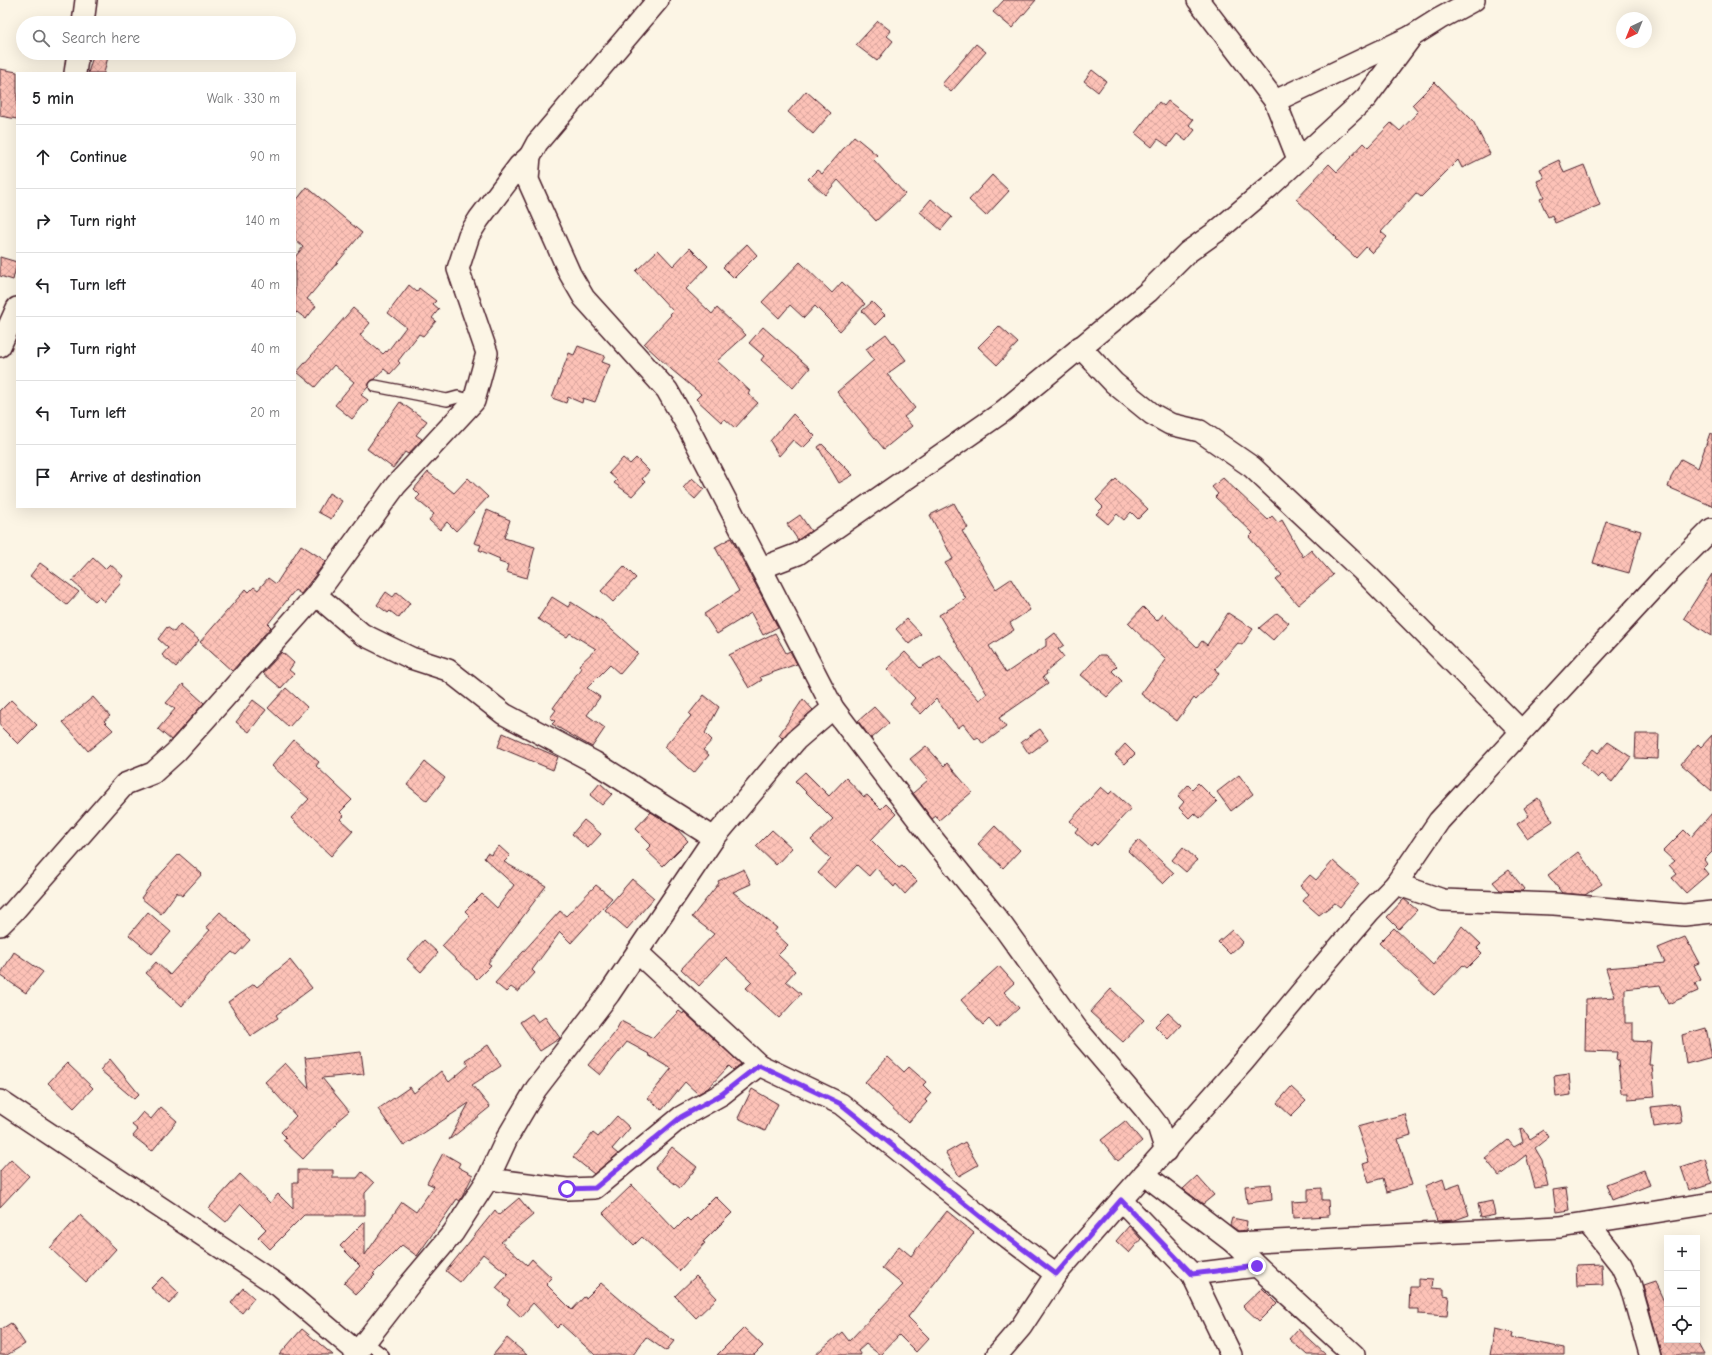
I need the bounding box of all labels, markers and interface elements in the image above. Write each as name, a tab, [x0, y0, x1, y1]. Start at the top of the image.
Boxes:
north arrow	[1616, 12, 1652, 48]
search box	[16, 16, 296, 60]
icon: search	[30, 27, 52, 49]
text: Search here	[62, 29, 140, 47]
text: 5 min	[32, 89, 74, 108]
text: Walk · 330 m	[207, 91, 280, 106]
icon: ahead	[32, 146, 54, 168]
text: Continue	[70, 148, 127, 166]
text: 90 m	[250, 149, 280, 164]
icon: right	[32, 210, 54, 232]
text: Turn right	[70, 212, 136, 230]
text: 140 m	[246, 213, 280, 228]
icon: left	[32, 274, 54, 296]
text: Turn left	[70, 276, 126, 294]
text: 40 m	[251, 277, 280, 292]
icon: right	[32, 338, 54, 360]
text: Turn right	[70, 340, 136, 358]
text: 40 m	[251, 341, 280, 356]
icon: left	[32, 402, 54, 424]
text: Turn left	[70, 404, 126, 422]
text: 20 m	[250, 405, 280, 420]
icon: arrive	[32, 466, 54, 488]
text: Arrive at destination	[70, 468, 201, 486]
route start	[558, 1180, 576, 1198]
map controls	[1664, 1235, 1700, 1343]
button: +	[1664, 1235, 1700, 1271]
route end	[1248, 1257, 1266, 1275]
button: −	[1664, 1271, 1700, 1307]
button: locate	[1664, 1307, 1700, 1343]

